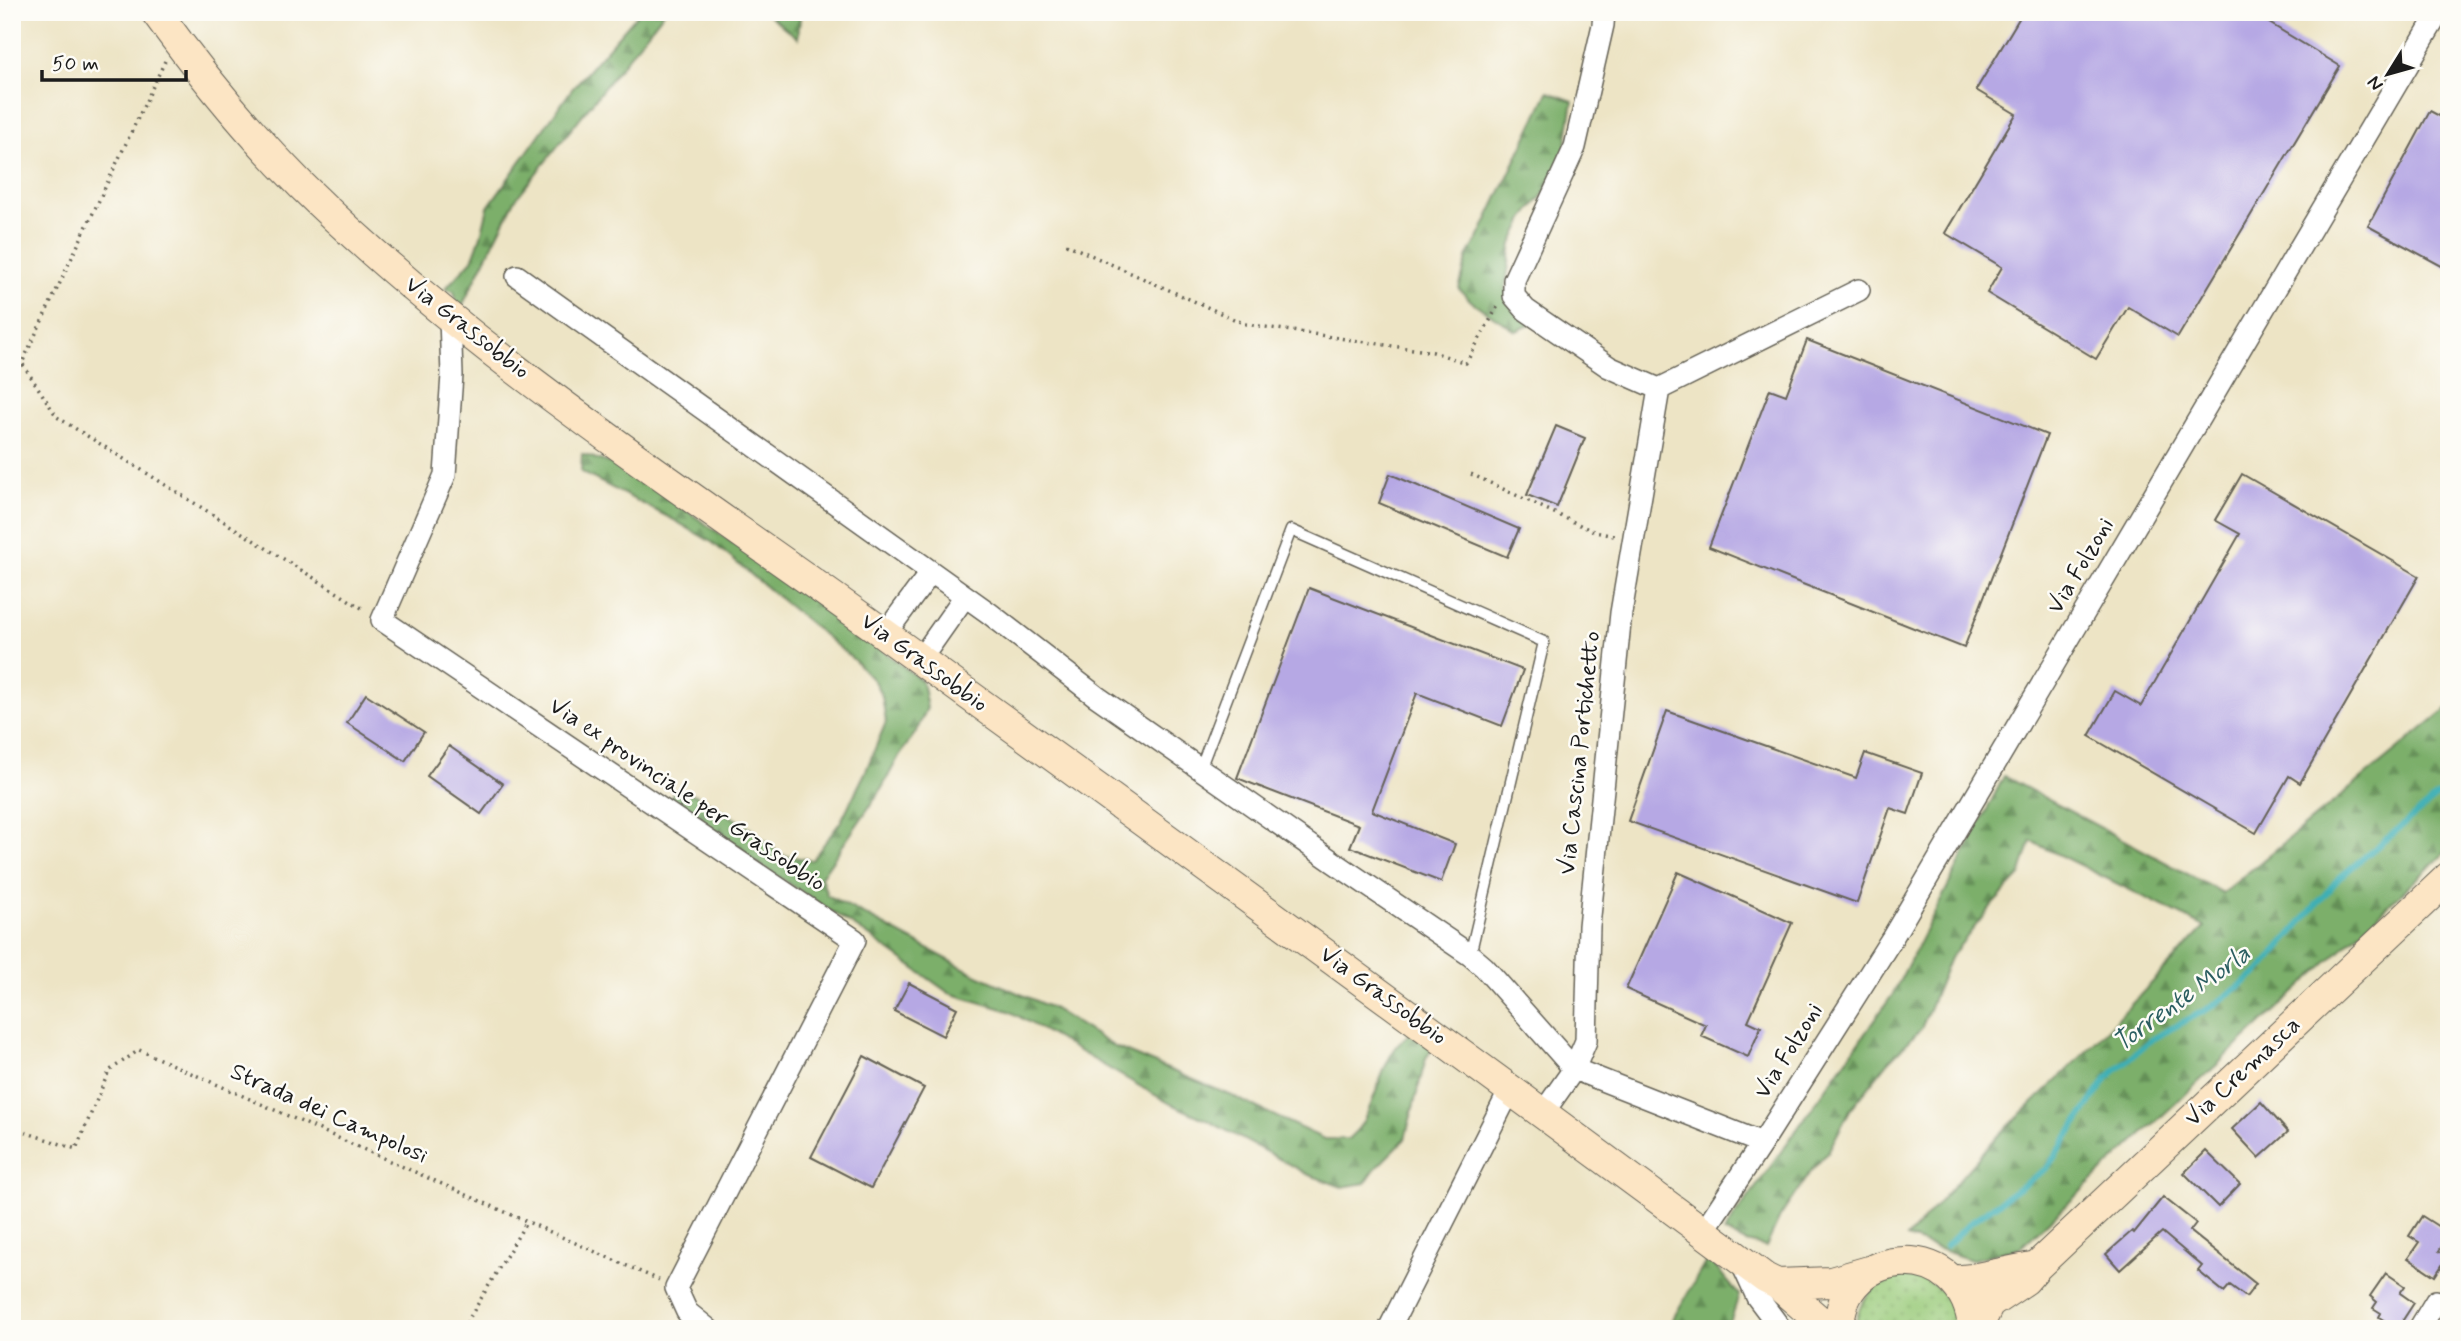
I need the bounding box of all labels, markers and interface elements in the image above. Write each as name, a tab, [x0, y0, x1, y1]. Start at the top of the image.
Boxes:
scale bar	[42, 38, 186, 82]
north arrow	[2352, 38, 2422, 108]
text: 50 m	[52, 50, 99, 78]
text: N	[2362, 71, 2389, 96]
street label: Via Grassobbio	[398, 270, 536, 386]
street label: Via Folzoni	[2040, 512, 2122, 620]
street label: Via Grassobbio	[854, 606, 994, 720]
street label: Via Cascina Portichetto	[1552, 630, 1608, 876]
street label: Via ex provinciale per Grassobbio	[543, 691, 831, 899]
water label: Torrente Morla	[2106, 937, 2258, 1060]
street label: Via Grassobbio	[1313, 939, 1453, 1053]
street label: Via Folzoni	[1747, 997, 1831, 1105]
street label: Via Cremasca	[2178, 1010, 2308, 1134]
street label: Strada dei Campolosi	[225, 1057, 433, 1171]

